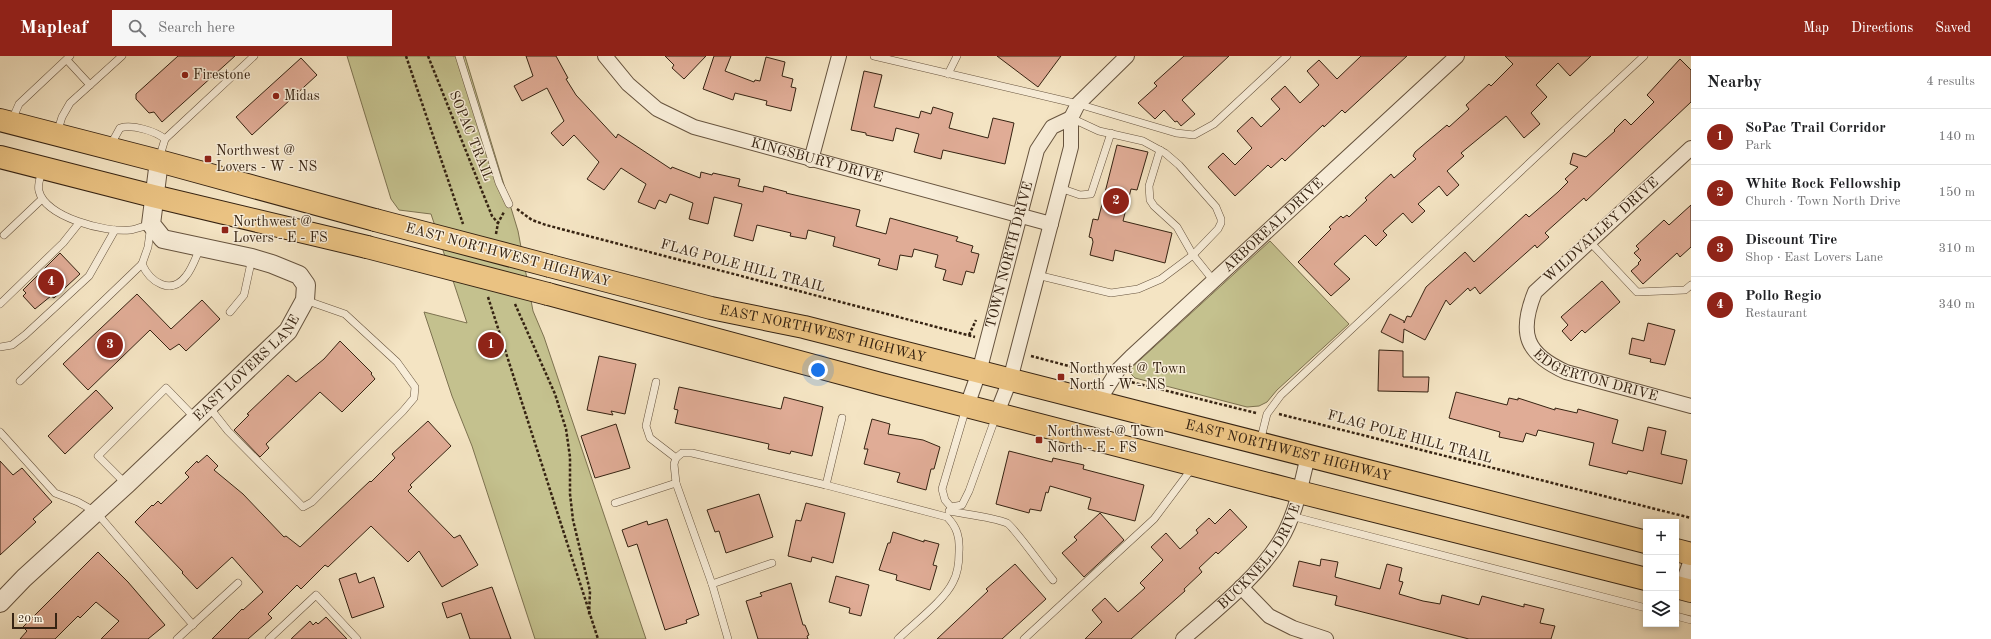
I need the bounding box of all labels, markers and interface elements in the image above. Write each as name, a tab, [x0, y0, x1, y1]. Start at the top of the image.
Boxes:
search box	[112, 10, 392, 46]
icon: search	[126, 17, 148, 39]
text: Mapleaf	[20, 19, 88, 38]
text: Search here	[158, 21, 235, 36]
text: Map	[1803, 21, 1829, 35]
text: Directions	[1851, 21, 1913, 35]
text: Saved	[1935, 21, 1971, 35]
place label: Firestone	[193, 68, 250, 82]
marker: Firestone	[180, 70, 190, 80]
text: Nearby	[1707, 74, 1762, 91]
text: 4 results	[1926, 75, 1975, 88]
place label: Midas	[284, 89, 320, 103]
street label: SOPAC TRAIL	[447, 89, 495, 183]
marker: Midas	[271, 91, 281, 101]
text: SoPac Trail Corridor	[1745, 121, 1886, 136]
text: 1	[1716, 130, 1724, 143]
text: 140 m	[1938, 130, 1975, 143]
street label: KINGSBURY DRIVE	[749, 136, 885, 185]
text: Park	[1745, 139, 1772, 152]
place label: Northwest @ Lovers - W - NS	[216, 144, 317, 174]
marker: Northwest @ Lovers - W - NS	[203, 154, 213, 164]
street label: WILDVALLEY DRIVE	[1541, 175, 1661, 285]
street label: ARBOREAL DRIVE	[1221, 176, 1326, 275]
text: White Rock Fellowship	[1745, 177, 1901, 192]
street label: TOWN NORTH DRIVE	[984, 180, 1035, 330]
pin: 2	[1103, 186, 1129, 216]
text: 2	[1716, 186, 1724, 199]
text: 150 m	[1938, 186, 1975, 199]
text: Church · Town North Drive	[1745, 195, 1900, 208]
place label: Northwest @ Lovers - E - FS	[233, 215, 328, 245]
street label: EAST NORTHWEST HIGHWAY	[404, 221, 612, 289]
marker: Northwest @ Lovers - E - FS	[220, 225, 230, 235]
text: Discount Tire	[1745, 233, 1837, 248]
street label: FLAG POLE HILL TRAIL	[659, 237, 827, 295]
text: 3	[1716, 242, 1724, 255]
text: 310 m	[1938, 242, 1975, 255]
text: Shop · East Lovers Lane	[1745, 251, 1883, 264]
pin: 4	[38, 267, 64, 297]
text: Pollo Regio	[1745, 289, 1822, 304]
text: 4	[1716, 298, 1724, 311]
text: 340 m	[1938, 298, 1975, 311]
street label: EAST NORTHWEST HIGHWAY	[718, 303, 927, 365]
text: Restaurant	[1745, 307, 1807, 320]
street label: EAST LOVERS LANE	[191, 313, 302, 424]
pin: 3	[97, 330, 123, 360]
pin: 1	[478, 330, 504, 360]
street label: EDGERTON DRIVE	[1530, 347, 1659, 404]
your location	[808, 360, 828, 380]
place label: Northwest @ Town North - W - NS	[1069, 362, 1187, 392]
marker: Northwest @ Town North - W - NS	[1056, 372, 1066, 382]
street label: FLAG POLE HILL TRAIL	[1326, 408, 1494, 466]
street label: EAST NORTHWEST HIGHWAY	[1184, 418, 1392, 484]
place label: Northwest @ Town North - E - FS	[1047, 425, 1165, 455]
marker: Northwest @ Town North - E - FS	[1034, 435, 1044, 445]
street label: BUCKNELL DRIVE	[1215, 502, 1303, 612]
map controls	[1643, 519, 1679, 627]
button: +	[1643, 519, 1679, 555]
button: −	[1643, 555, 1679, 591]
button: layers	[1643, 591, 1679, 627]
scale bar	[12, 611, 57, 630]
text: 20 m	[18, 614, 43, 625]

